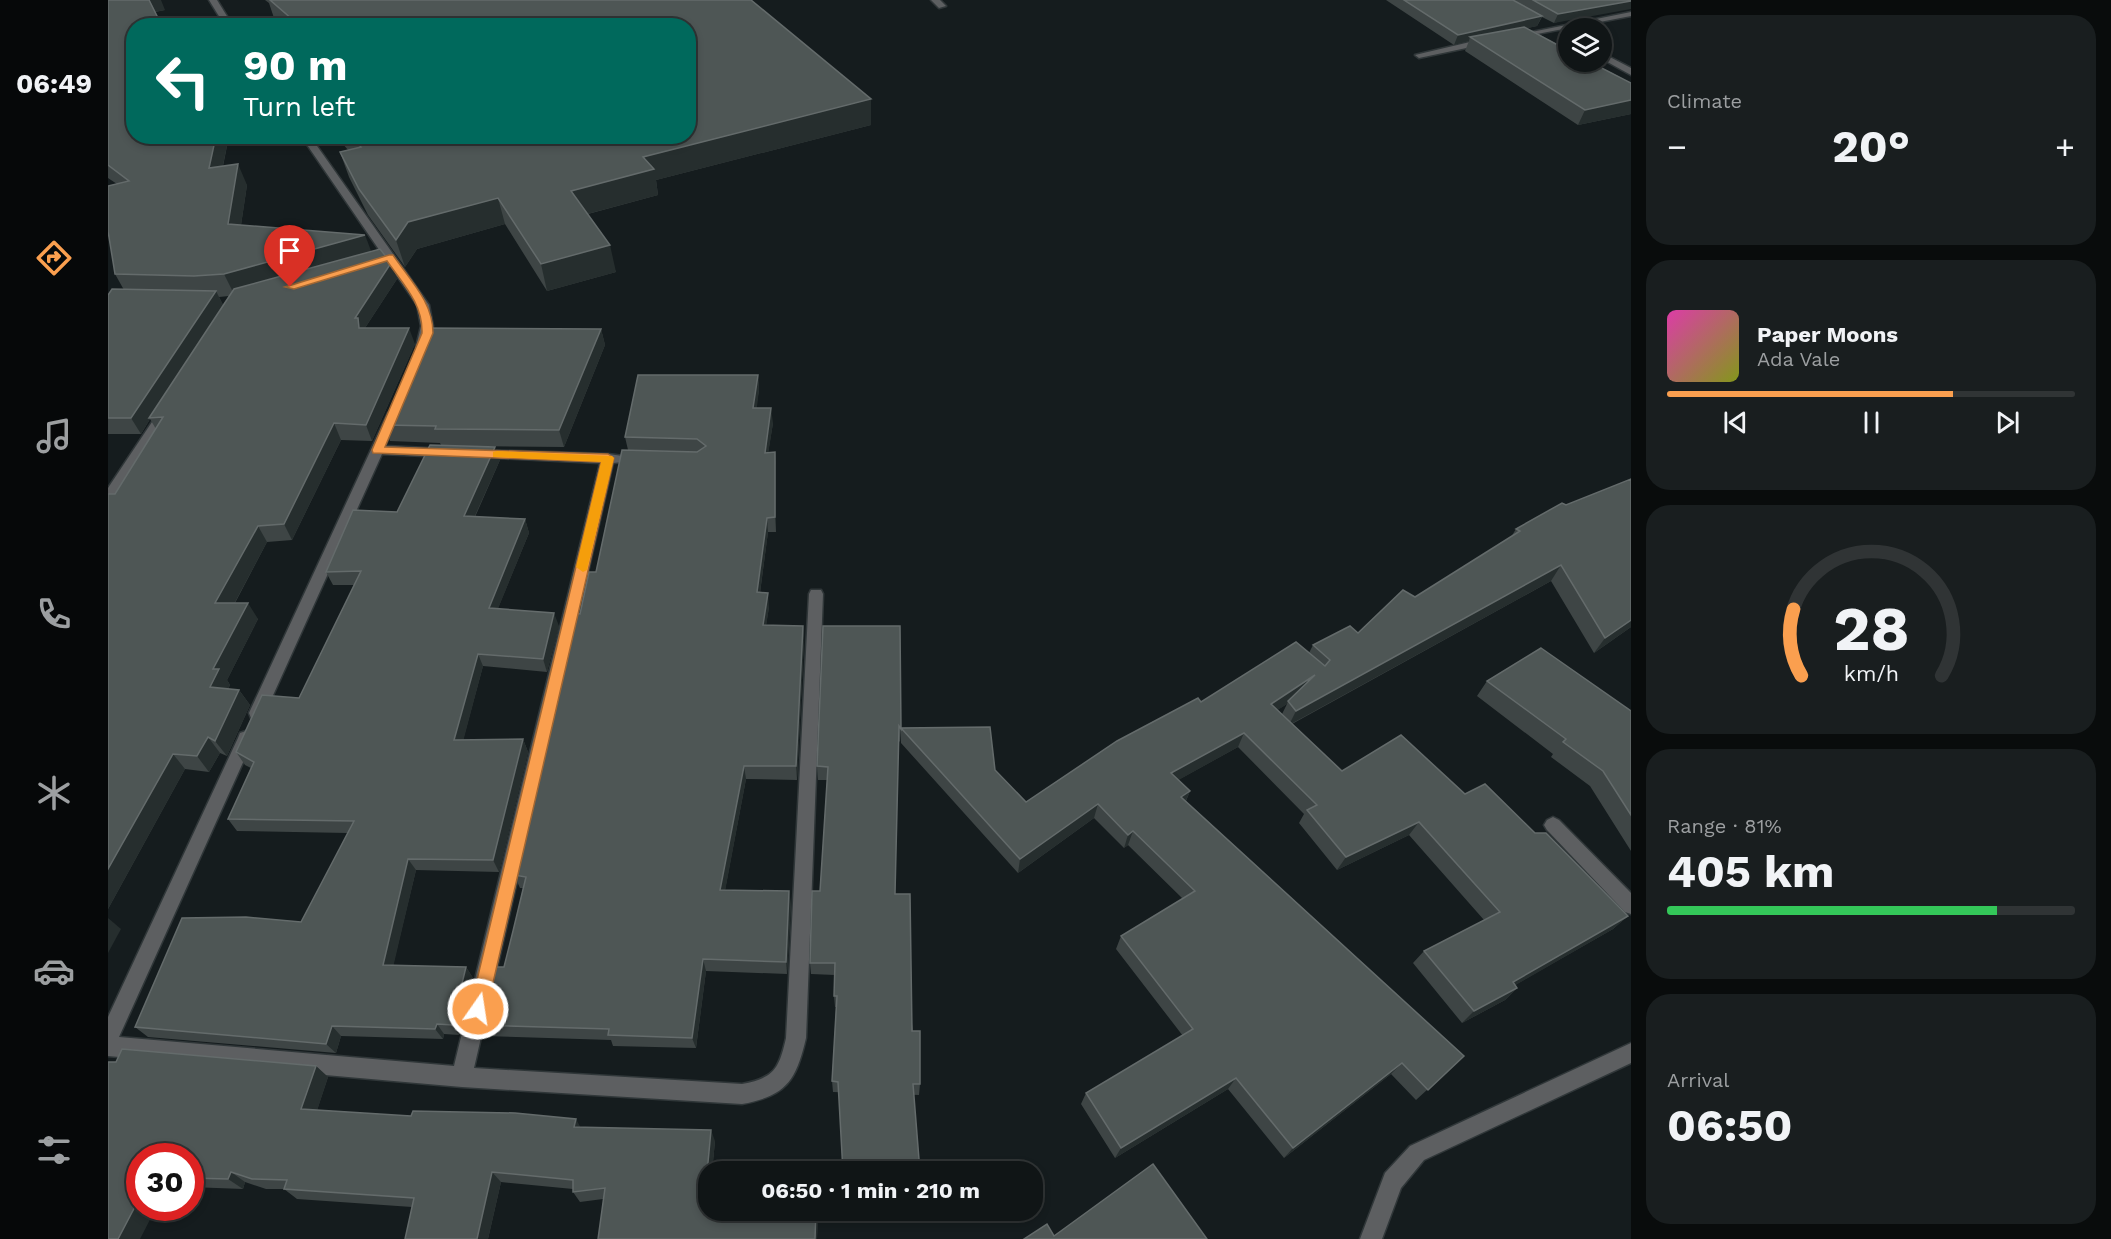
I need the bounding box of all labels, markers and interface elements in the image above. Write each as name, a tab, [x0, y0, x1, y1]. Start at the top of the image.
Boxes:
map controls	[1558, 18, 1612, 72]
button: layers	[1558, 18, 1612, 72]
text: 90 m	[243, 41, 347, 90]
icon: left	[144, 42, 222, 120]
text: 06:49	[16, 68, 92, 100]
text: Climate	[1667, 89, 1742, 113]
text: Turn left	[243, 91, 355, 123]
text: 20°	[1832, 120, 1910, 173]
text: −	[1667, 127, 1687, 166]
text: +	[2055, 127, 2075, 166]
pin	[264, 225, 315, 287]
icon: arrive	[273, 234, 306, 267]
icon: directions	[33, 237, 75, 279]
text: Paper Moons	[1757, 322, 1898, 347]
text: Ada Vale	[1757, 347, 1840, 371]
icon: previous	[1719, 406, 1752, 439]
icon: pause	[1855, 406, 1888, 439]
icon: next	[1991, 406, 2024, 439]
icon: music	[33, 415, 75, 457]
icon: phone	[33, 593, 75, 635]
text: 28	[1833, 593, 1909, 666]
text: km/h	[1843, 662, 1899, 687]
icon: climate	[33, 772, 75, 814]
text: Range · 81%	[1667, 814, 1782, 838]
text: 405 km	[1667, 845, 1834, 898]
icon: car	[33, 950, 75, 992]
position arrow	[446, 977, 510, 1041]
text: Arrival	[1667, 1068, 1729, 1092]
text: 06:50	[1667, 1099, 1793, 1152]
icon: filters	[33, 1129, 75, 1171]
speed limit sign: 30	[126, 1143, 204, 1221]
text: 06:50 · 1 min · 210 m	[761, 1178, 980, 1203]

